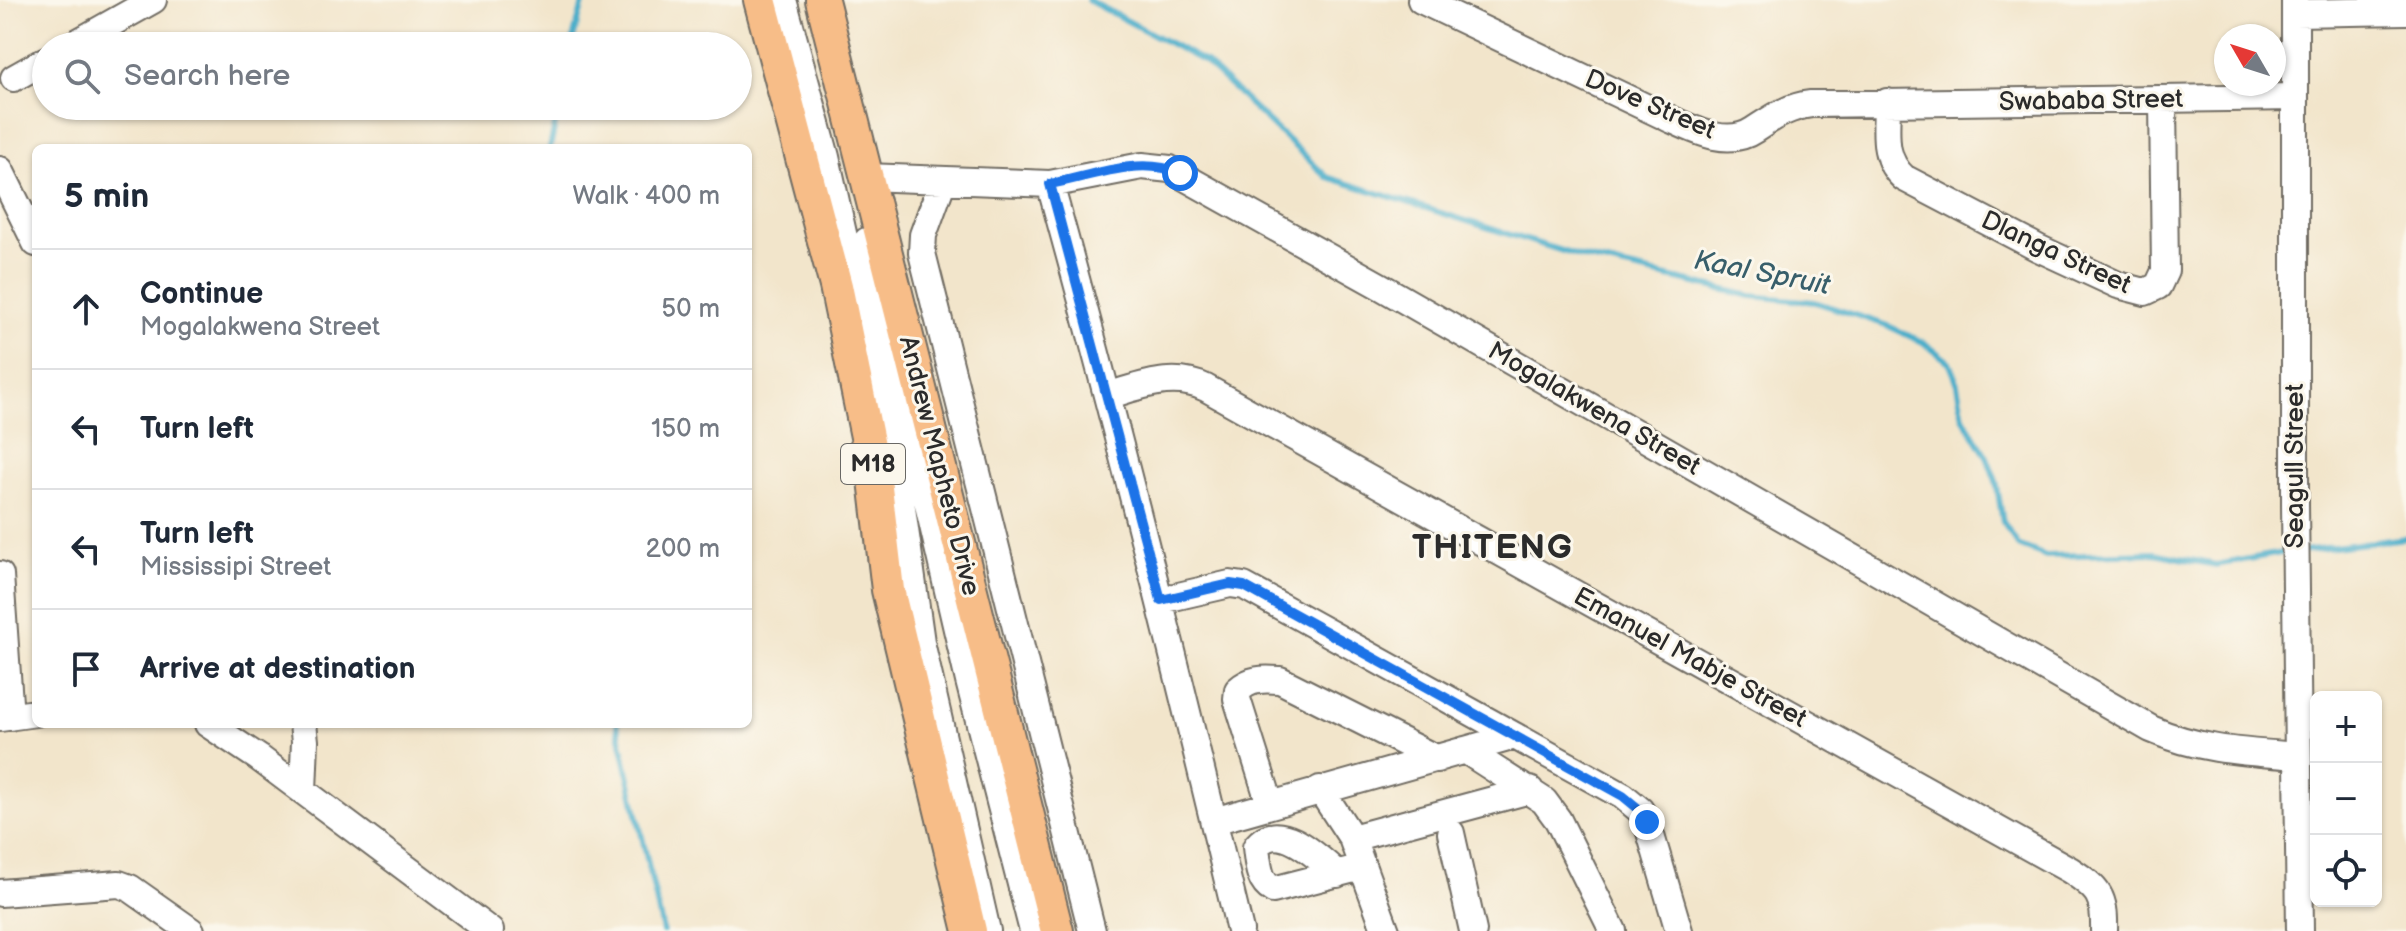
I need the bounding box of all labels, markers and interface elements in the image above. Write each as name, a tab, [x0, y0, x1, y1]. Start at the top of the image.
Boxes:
north arrow	[2214, 24, 2286, 96]
search box	[32, 32, 752, 120]
icon: search	[60, 54, 104, 98]
text: Search here	[124, 58, 290, 94]
street label: Dove Street	[1580, 64, 1720, 146]
street label: Swababa Street	[1999, 84, 2183, 118]
route start	[1162, 155, 1198, 191]
text: 5 min	[64, 176, 149, 217]
text: Walk · 400 m	[573, 181, 720, 212]
street label: Dlanga Street	[1976, 205, 2136, 301]
water label: Kaal Spruit	[1691, 244, 1834, 303]
text: Continue	[140, 276, 263, 312]
icon: ahead	[64, 287, 108, 331]
text: 50 m	[661, 294, 720, 325]
text: Mogalakwena Street	[140, 312, 380, 343]
street label: Andrew Mapheto Drive	[892, 333, 986, 599]
street label: Mogalakwena Street	[1482, 336, 1706, 482]
street label: Seagull Street	[2280, 384, 2311, 548]
icon: left	[64, 407, 108, 451]
text: Turn left	[140, 411, 254, 447]
text: 150 m	[651, 414, 720, 445]
road number: M18	[841, 444, 905, 484]
text: Turn left	[140, 516, 254, 552]
icon: left	[64, 527, 108, 571]
district label: THITENG	[1412, 527, 1574, 568]
text: 200 m	[646, 534, 720, 565]
text: Mississipi Street	[140, 552, 331, 583]
street label: Emanuel Mabje Street	[1568, 581, 1812, 735]
icon: arrive	[64, 647, 108, 691]
text: Arrive at destination	[140, 651, 416, 687]
map controls	[2310, 691, 2382, 907]
button: +	[2310, 691, 2382, 763]
button: −	[2310, 763, 2382, 835]
route end	[1629, 804, 1665, 840]
button: locate	[2310, 835, 2382, 907]

